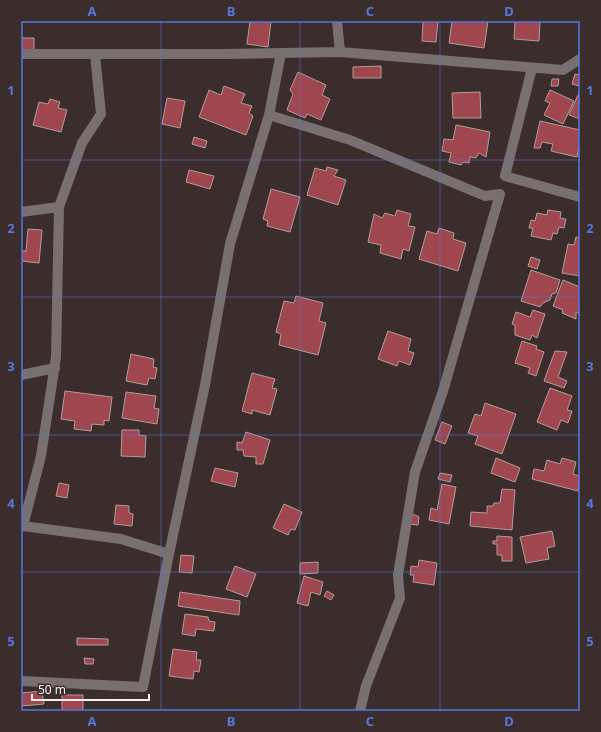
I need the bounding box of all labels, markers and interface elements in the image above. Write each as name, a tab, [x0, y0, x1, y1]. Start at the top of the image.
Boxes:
text: A	[88, 2, 97, 20]
text: B	[227, 2, 235, 20]
text: C	[366, 2, 374, 20]
text: D	[504, 2, 514, 20]
text: 1	[7, 81, 15, 99]
text: 1	[586, 81, 594, 99]
text: 2	[7, 219, 15, 237]
text: 2	[586, 219, 594, 237]
text: 3	[7, 357, 15, 375]
text: 3	[586, 357, 594, 375]
text: 4	[7, 494, 15, 512]
text: 4	[586, 494, 594, 512]
text: 5	[7, 632, 15, 650]
text: 5	[586, 632, 594, 650]
scale bar	[32, 676, 149, 702]
text: 50 m	[38, 681, 66, 698]
text: A	[88, 712, 97, 730]
text: B	[227, 712, 235, 730]
text: C	[366, 712, 374, 730]
text: D	[504, 712, 514, 730]

